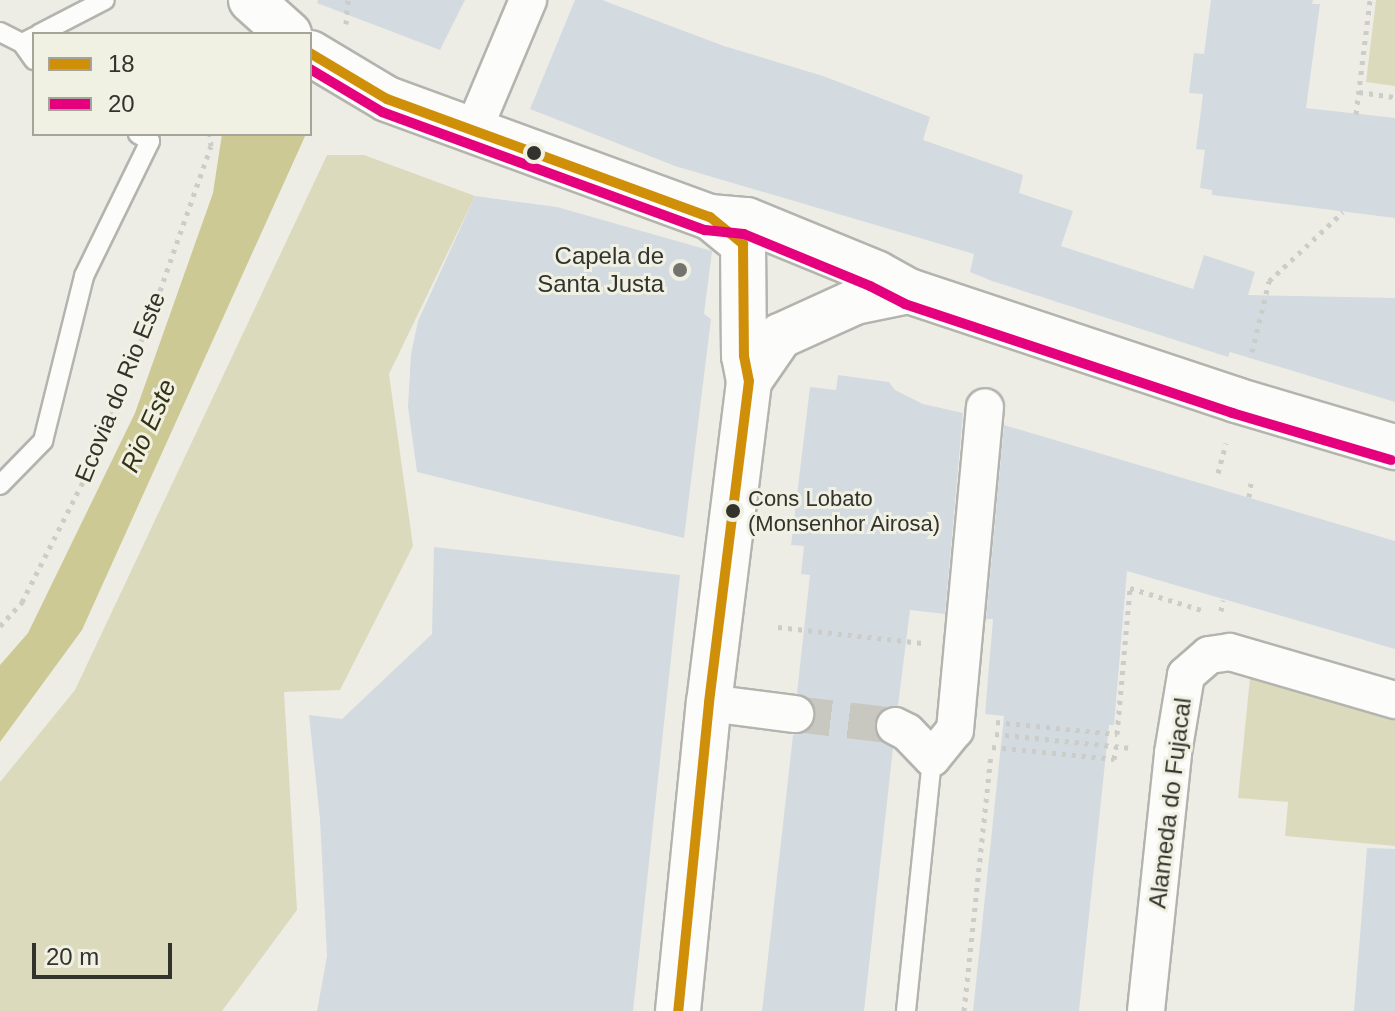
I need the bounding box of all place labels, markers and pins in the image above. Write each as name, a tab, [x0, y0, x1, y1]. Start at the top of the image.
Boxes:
unlabelled marker	[526, 145, 542, 161]
place label: Capela de Santa Justa	[537, 242, 664, 298]
marker: Capela de Santa Justa	[671, 261, 689, 279]
place label: Cons Lobato (Monsenhor Airosa)	[748, 485, 941, 536]
marker: Cons Lobato (Monsenhor Airosa)	[725, 503, 741, 519]

